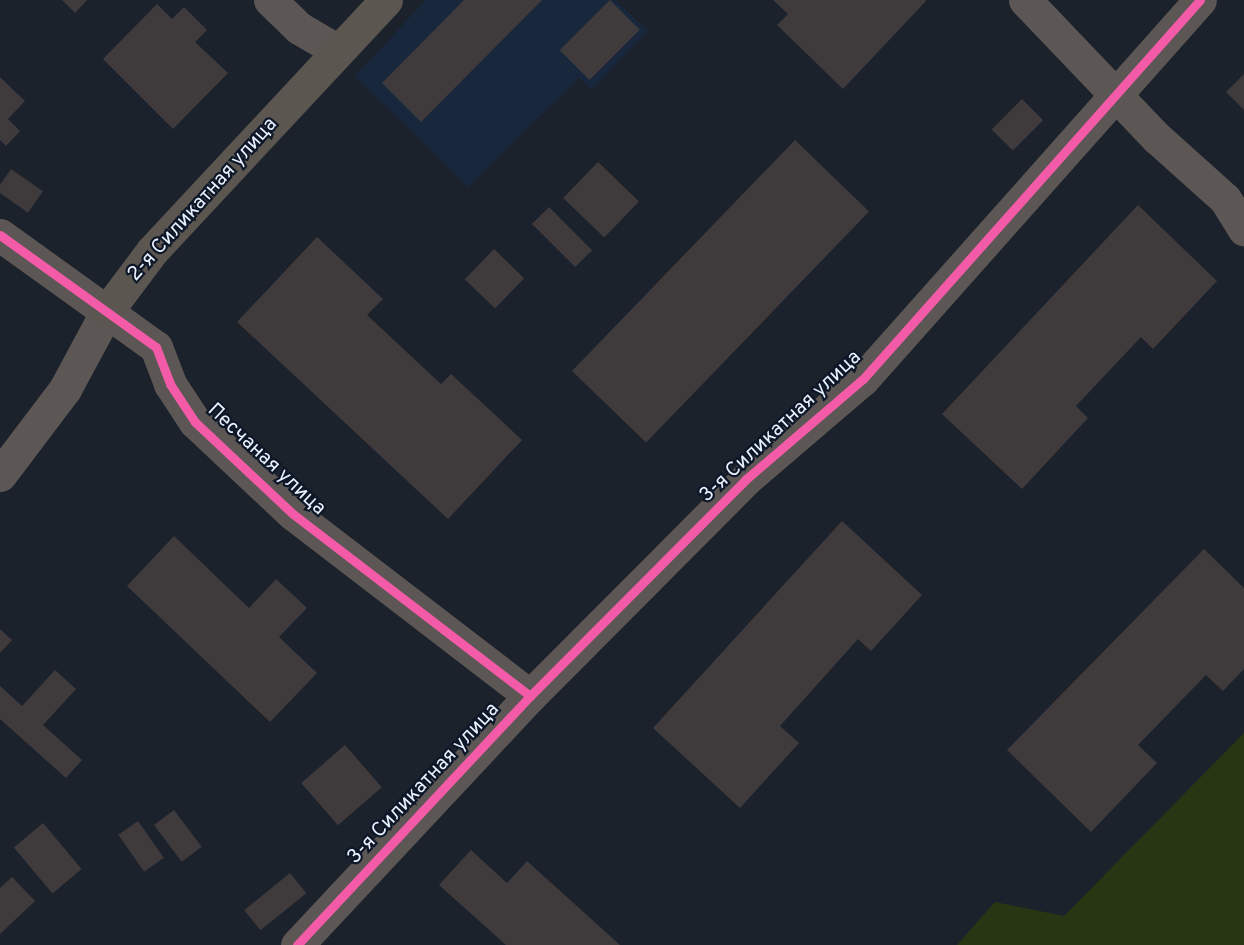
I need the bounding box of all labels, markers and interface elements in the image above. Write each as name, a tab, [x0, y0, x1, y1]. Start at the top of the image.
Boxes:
street label: 2-я Силикатная улица	[123, 113, 283, 287]
street label: 3-я Силикатная улица	[695, 346, 867, 508]
street label: Песчаная улица	[202, 399, 330, 521]
street label: 3-я Силикатная улица	[343, 698, 505, 870]

